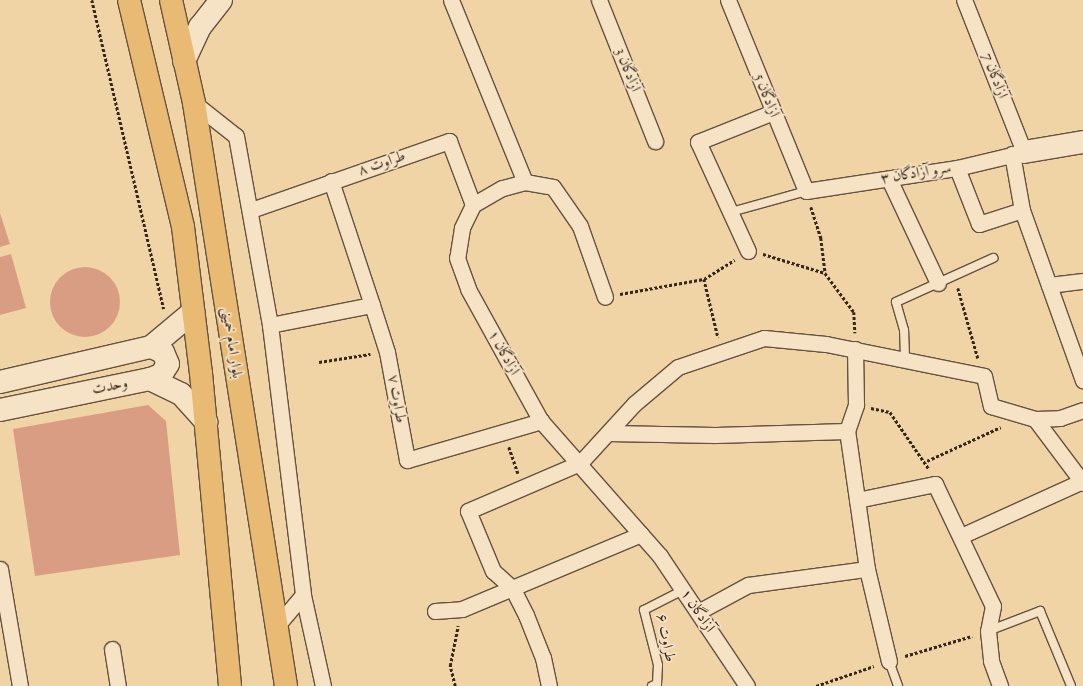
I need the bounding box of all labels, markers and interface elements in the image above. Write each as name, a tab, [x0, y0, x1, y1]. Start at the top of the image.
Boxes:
street label: آزادگان 3	[610, 45, 644, 95]
street label: آزادگان 7	[977, 51, 1011, 101]
street label: آزادگان 5	[749, 72, 783, 120]
street label: طراوت ۸	[356, 148, 408, 180]
street label: سرو آزادگان ۳	[879, 160, 953, 188]
street label: بلوار امام خمینی	[216, 306, 246, 380]
street label: آزادگان ۱	[483, 327, 523, 379]
street label: طراوت ۷	[383, 373, 409, 425]
street label: وحدت	[91, 374, 129, 400]
street label: آزادگان ۱	[676, 586, 718, 636]
street label: طراوت ۶	[652, 612, 678, 664]

